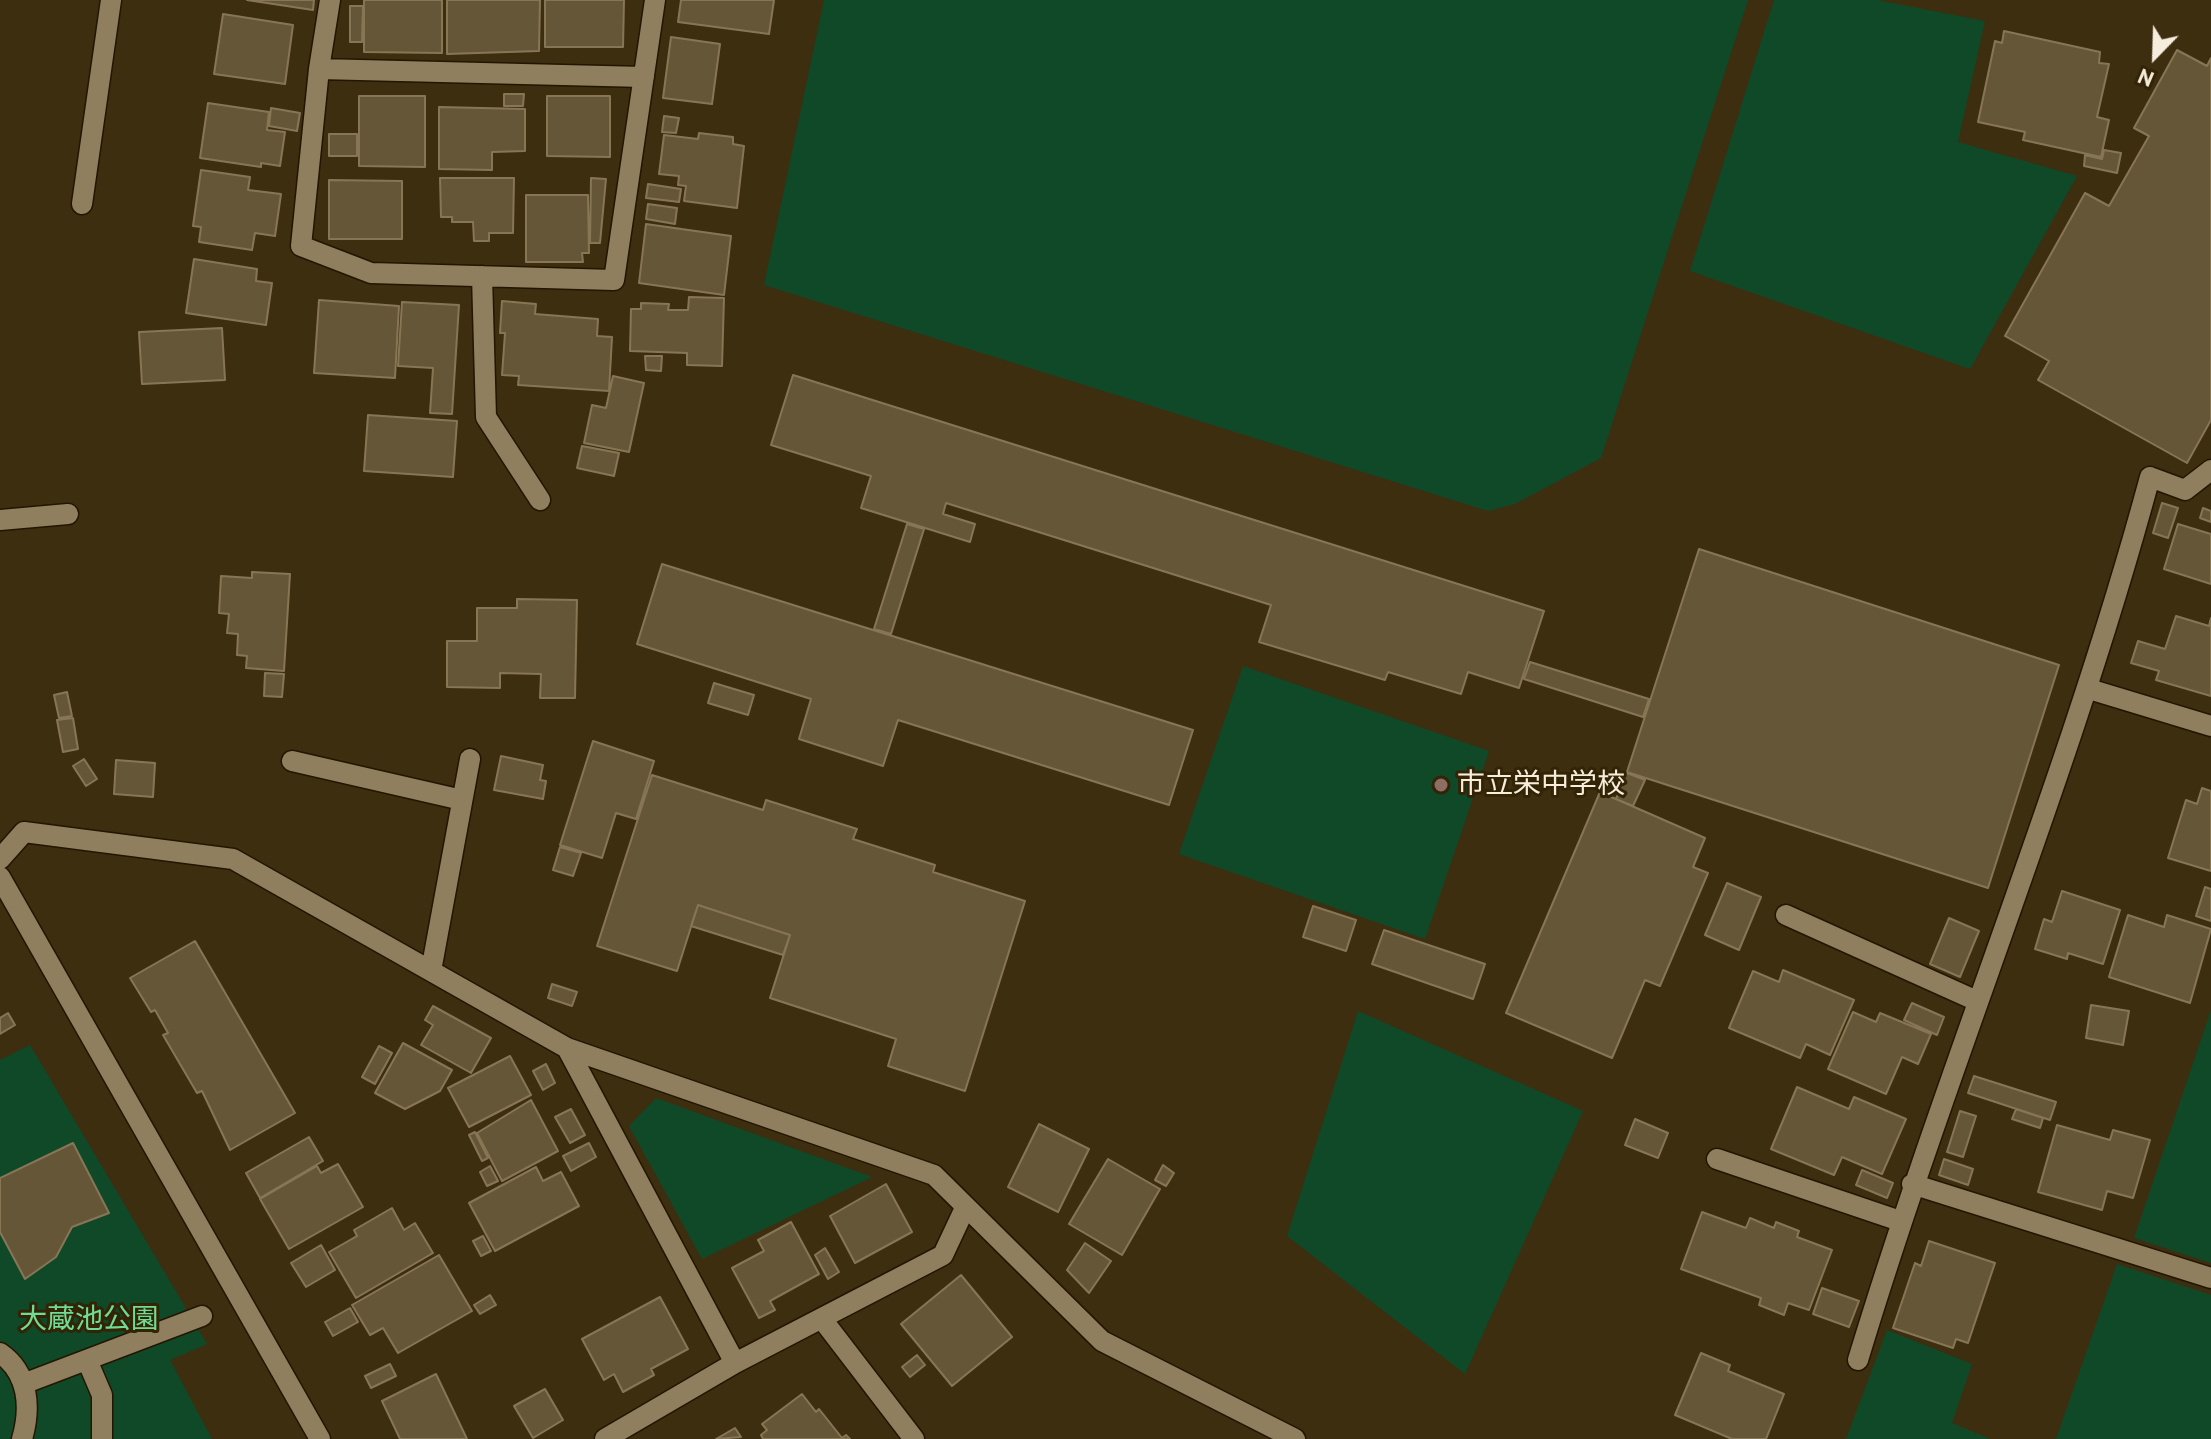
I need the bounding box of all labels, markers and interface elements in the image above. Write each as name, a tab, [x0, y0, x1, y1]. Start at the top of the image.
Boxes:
north arrow	[2115, 16, 2195, 96]
text: N	[2133, 62, 2158, 94]
place label: 市立栄中学校	[1457, 768, 1625, 802]
marker: 市立栄中学校	[1432, 776, 1450, 794]
park label: 大蔵池公園	[19, 1303, 159, 1337]

